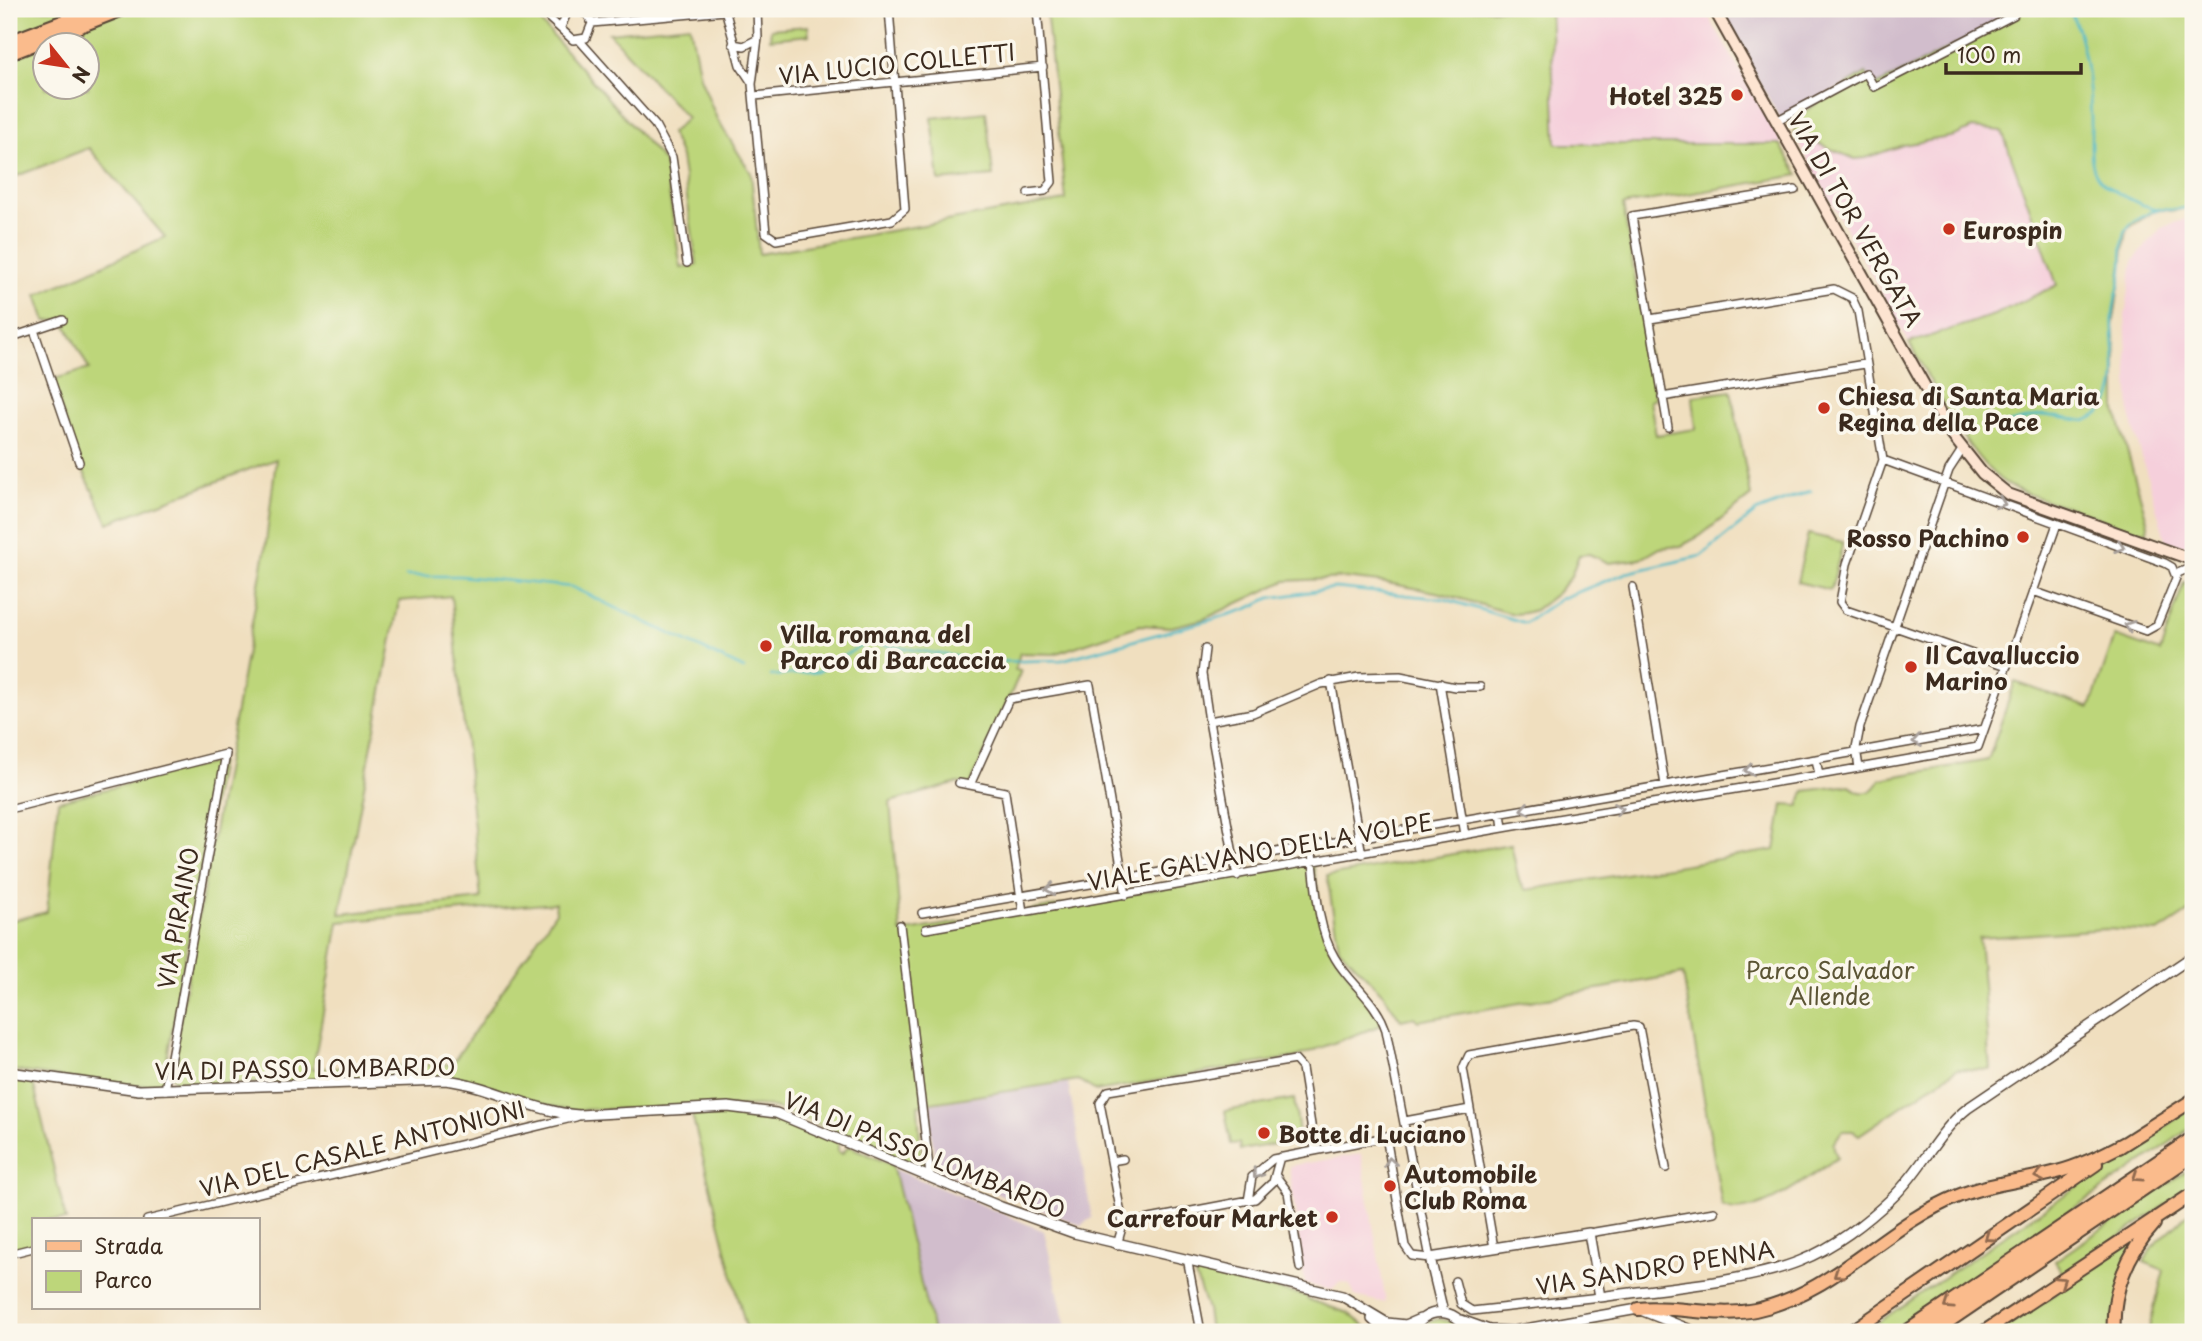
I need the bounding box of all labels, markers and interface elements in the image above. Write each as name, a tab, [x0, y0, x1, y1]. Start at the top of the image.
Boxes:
north arrow	[32, 32, 102, 102]
scale bar	[1946, 32, 2081, 76]
street label: VIA LUCIO COLLETTI	[777, 33, 1017, 93]
text: 100 m	[1957, 38, 2021, 70]
text: N	[66, 61, 97, 89]
place label: Hotel 325	[1609, 78, 1723, 113]
marker: Hotel 325	[1729, 87, 1745, 103]
street label: VIA DI TOR VERGATA	[1780, 105, 1932, 333]
place label: Eurospin	[1963, 212, 2063, 247]
marker: Eurospin	[1941, 221, 1957, 237]
place label: Chiesa di Santa Maria Regina della Pace	[1838, 378, 2100, 439]
marker: Chiesa di Santa Maria Regina della Pace	[1816, 400, 1832, 416]
one-way arrow	[1994, 495, 2006, 509]
place label: Rosso Pachino	[1847, 520, 2009, 555]
marker: Rosso Pachino	[2015, 529, 2031, 545]
one-way arrow	[2113, 539, 2125, 553]
place label: Villa romana del Parco di Barcaccia	[780, 616, 1007, 677]
one-way arrow	[2123, 620, 2135, 634]
place label: Il Cavalluccio Marino	[1925, 637, 2079, 698]
marker: Villa romana del Parco di Barcaccia	[758, 638, 774, 654]
marker: Il Cavalluccio Marino	[1903, 659, 1919, 675]
one-way arrow	[1911, 733, 1923, 748]
one-way arrow	[1743, 762, 1755, 777]
one-way arrow	[1519, 801, 1531, 816]
one-way arrow	[1613, 802, 1625, 817]
street label: VIALE GALVANO DELLA VOLPE	[1085, 803, 1435, 899]
street label: VIA PIRAINO	[147, 844, 207, 992]
one-way arrow	[1044, 881, 1056, 896]
park label: Parco Salvador Allende	[1746, 952, 1915, 1013]
street label: VIA DI PASSO LOMBARDO	[154, 1048, 456, 1088]
street label: VIA DI PASSO LOMBARDO	[779, 1081, 1071, 1227]
street label: VIA DEL CASALE ANTONIONI	[196, 1091, 528, 1205]
place label: Botte di Luciano	[1278, 1116, 1466, 1151]
marker: Botte di Luciano	[1256, 1125, 1272, 1141]
one-way arrow	[1383, 1156, 1398, 1167]
place label: Automobile Club Roma	[1404, 1156, 1537, 1217]
one-way arrow	[1252, 1166, 1265, 1178]
one-way arrow	[2033, 1168, 2045, 1183]
one-way arrow	[2132, 1169, 2145, 1181]
marker: Automobile Club Roma	[1382, 1178, 1398, 1194]
place label: Carrefour Market	[1107, 1200, 1318, 1235]
marker: Carrefour Market	[1324, 1209, 1340, 1225]
legend	[32, 1218, 259, 1310]
text: Strada	[94, 1229, 164, 1261]
one-way arrow	[1984, 1229, 1997, 1241]
street label: VIA SANDRO PENNA	[1533, 1231, 1777, 1303]
text: Parco	[94, 1263, 152, 1295]
one-way arrow	[1833, 1266, 1846, 1278]
one-way arrow	[2054, 1276, 2067, 1289]
one-way arrow	[1943, 1297, 1956, 1310]

